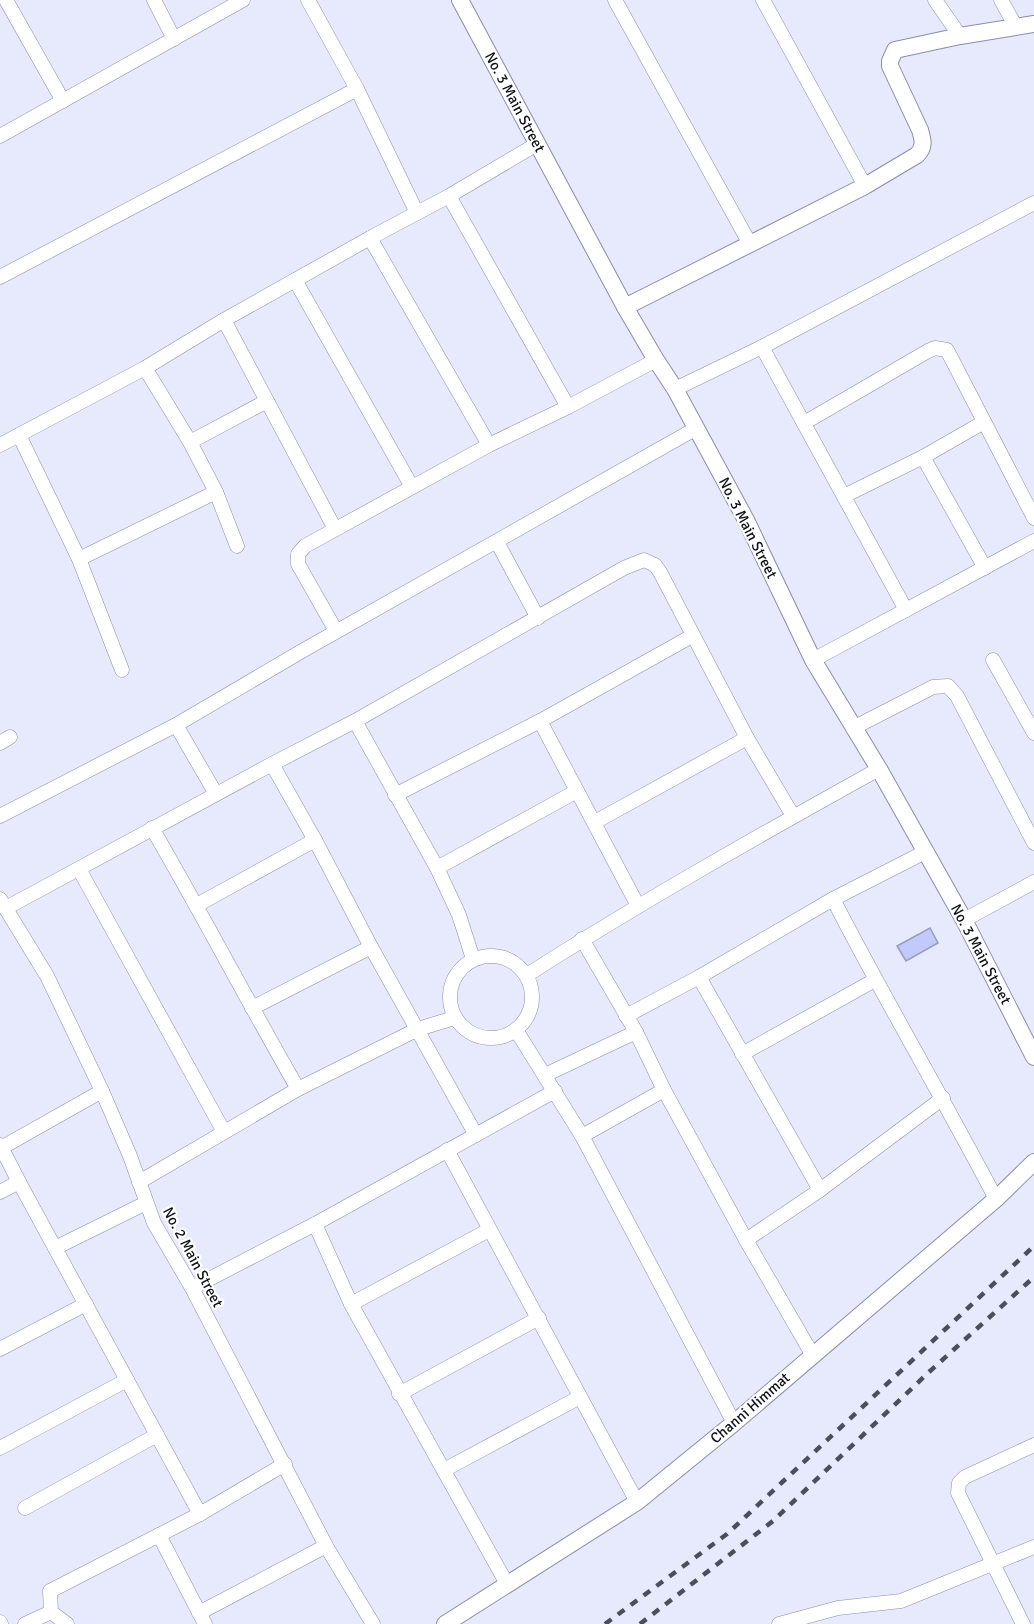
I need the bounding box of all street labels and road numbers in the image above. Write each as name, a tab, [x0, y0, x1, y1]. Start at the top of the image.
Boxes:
street label: No. 3 Main Street	[481, 49, 549, 155]
street label: No. 3 Main Street	[715, 475, 781, 581]
street label: No. 3 Main Street	[947, 901, 1015, 1007]
street label: No. 2 Main Street	[159, 1204, 227, 1310]
street label: Channi Himmat	[707, 1369, 793, 1447]

